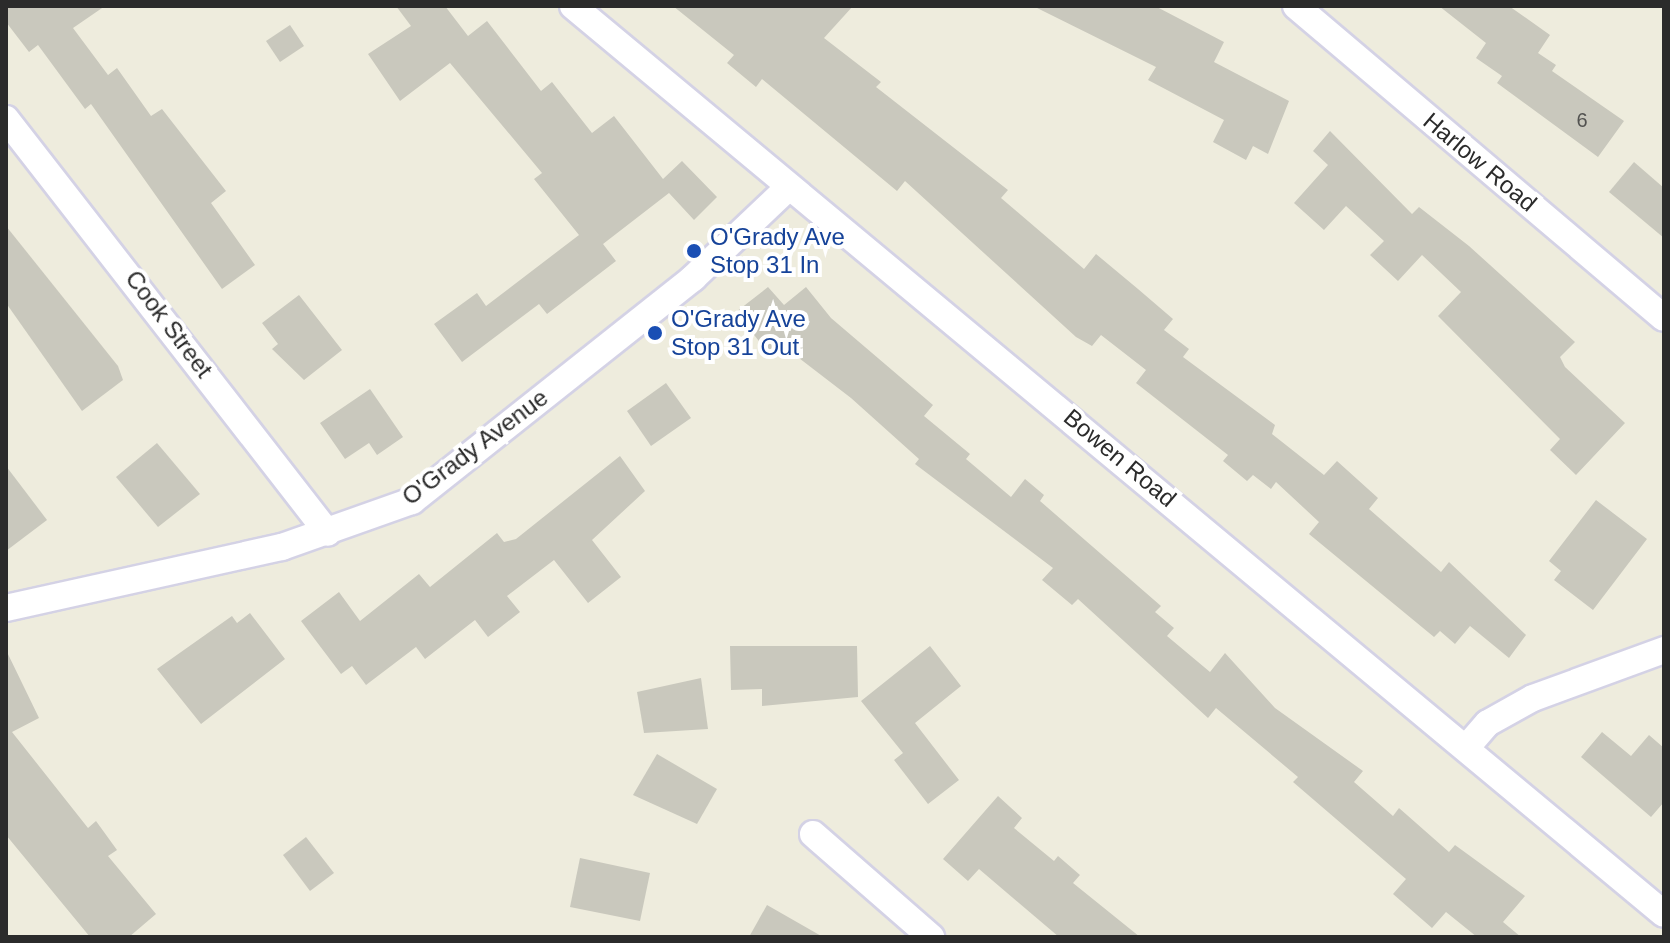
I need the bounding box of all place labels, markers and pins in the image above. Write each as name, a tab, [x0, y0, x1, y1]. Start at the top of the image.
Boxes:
place label: O'Grady Ave Stop 31 In	[710, 223, 846, 279]
marker: O'Grady Ave Stop 31 In	[685, 242, 703, 260]
place label: O'Grady Ave Stop 31 Out	[671, 305, 807, 361]
marker: O'Grady Ave Stop 31 Out	[646, 324, 664, 342]

